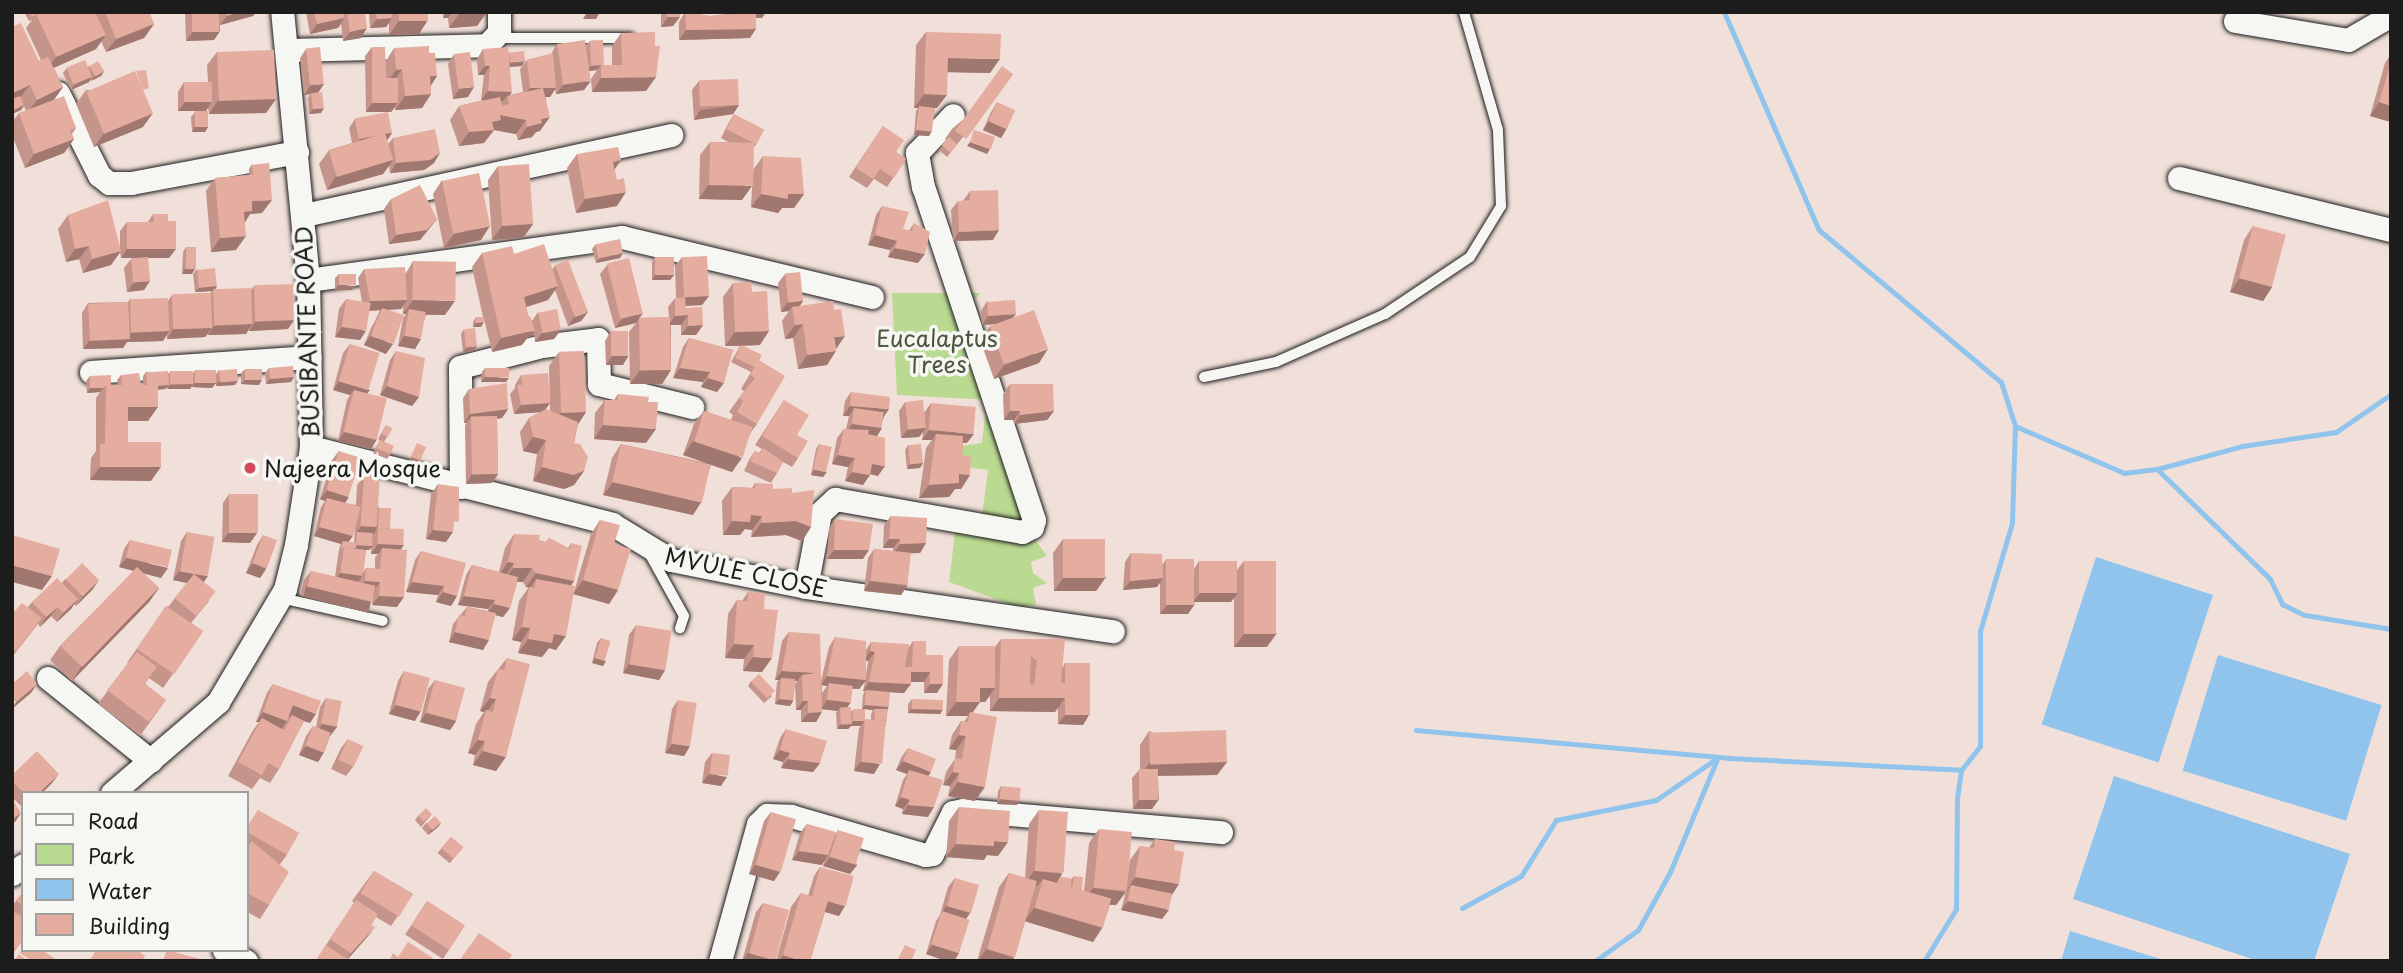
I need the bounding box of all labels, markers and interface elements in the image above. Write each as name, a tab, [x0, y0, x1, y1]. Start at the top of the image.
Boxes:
street label: BUSIBANTE ROAD	[289, 225, 325, 439]
park label: Eucalaptus Trees	[876, 324, 998, 378]
place label: Najeera Mosque	[264, 454, 443, 482]
marker: Najeera Mosque	[242, 460, 258, 476]
street label: MVULE CLOSE	[661, 541, 831, 603]
legend	[21, 791, 248, 952]
text: Road	[88, 804, 139, 836]
text: Park	[88, 839, 135, 871]
text: Water	[88, 874, 151, 906]
text: Building	[88, 909, 170, 941]

